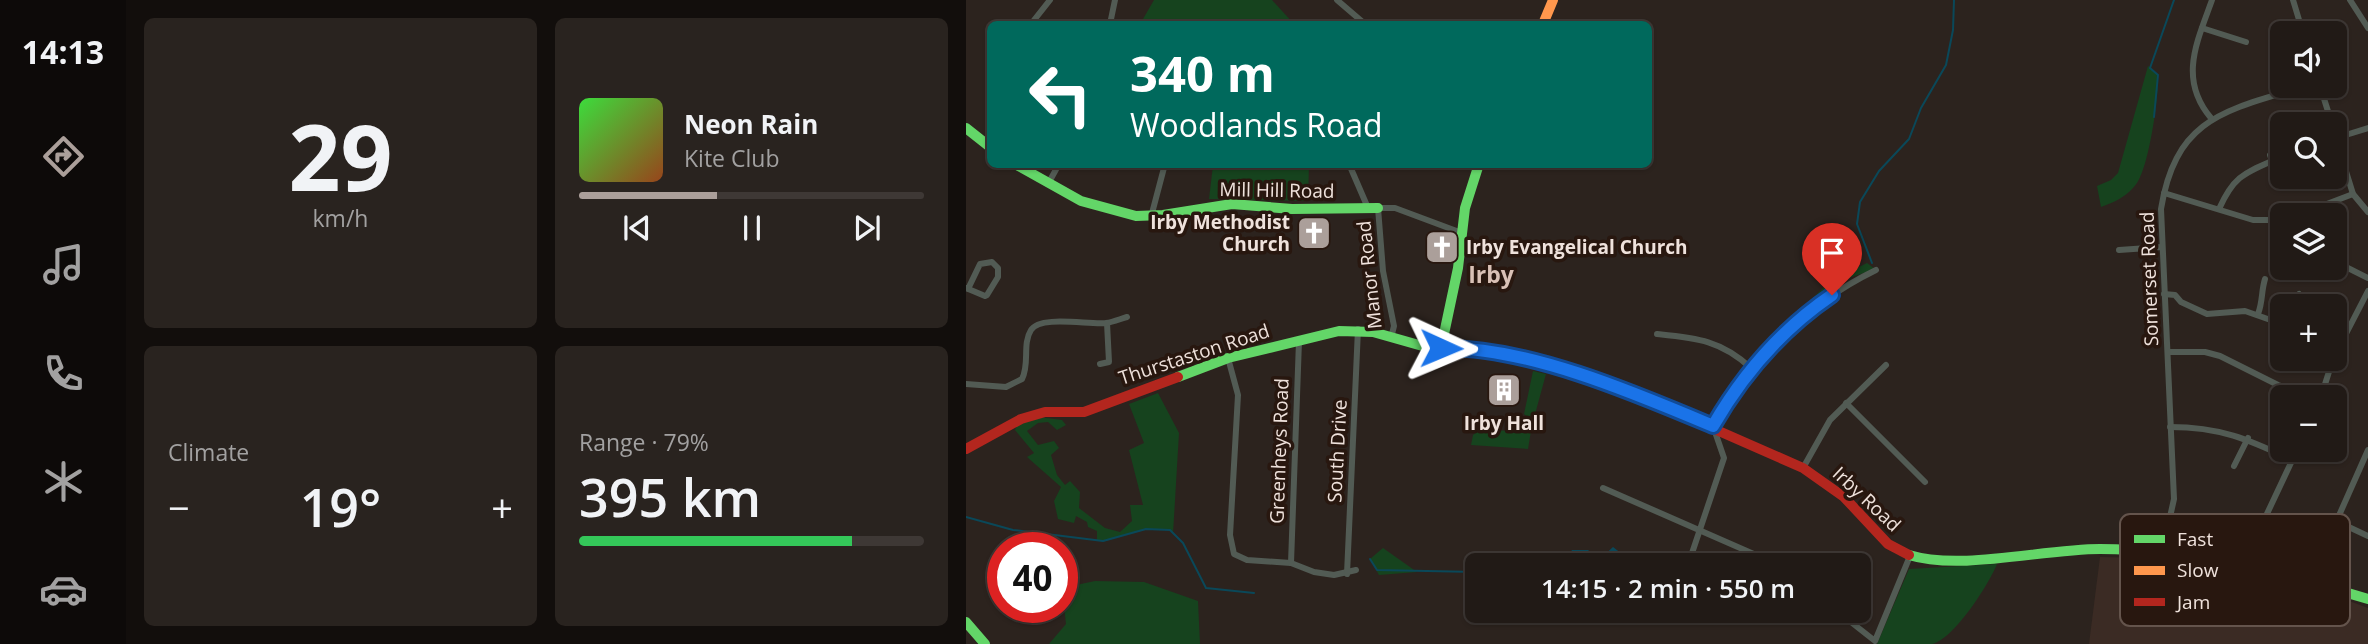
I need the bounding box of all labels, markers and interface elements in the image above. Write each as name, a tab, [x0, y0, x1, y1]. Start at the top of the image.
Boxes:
map controls	[2270, 21, 2347, 462]
button: sound	[2270, 21, 2347, 98]
text: 14:13	[22, 30, 104, 73]
text: 340 m	[1130, 40, 1275, 106]
icon: left	[1015, 49, 1106, 140]
text: 29	[288, 94, 393, 218]
text: Woodlands Road	[1130, 103, 1383, 146]
text: Neon Rain	[684, 106, 818, 142]
button: search	[2270, 112, 2347, 189]
icon: directions	[39, 132, 88, 181]
text: Kite Club	[684, 142, 779, 174]
street label: Mill Hill Road	[1219, 176, 1335, 204]
text: km/h	[313, 202, 368, 234]
button: layers	[2270, 203, 2347, 280]
icon: previous	[618, 209, 656, 247]
icon: pause	[733, 209, 771, 247]
icon: next	[848, 209, 886, 247]
place label: Irby Methodist Church	[1150, 209, 1290, 257]
street label: Somerset Road	[2134, 211, 2164, 347]
church icon: Irby Methodist Church	[1295, 214, 1333, 252]
street label: Manor Road	[1350, 220, 1388, 330]
pin	[1802, 223, 1862, 295]
church icon: Irby Evangelical Church	[1423, 228, 1461, 266]
place label: Irby Evangelical Church	[1466, 234, 1688, 260]
icon: arrive	[1813, 234, 1851, 272]
icon: music	[39, 240, 88, 289]
district label: Irby	[1468, 258, 1515, 290]
button: +	[2270, 294, 2347, 371]
position arrow	[1404, 311, 1478, 385]
street label: Thurstaston Road	[1115, 317, 1273, 391]
icon: phone	[39, 349, 88, 398]
building icon: Irby Hall	[1485, 371, 1523, 409]
street label: Greenheys Road	[1263, 378, 1295, 524]
button: −	[2270, 385, 2347, 462]
street label: South Drive	[1321, 399, 1353, 503]
place label: Irby Hall	[1464, 410, 1544, 436]
text: Range · 79%	[579, 426, 709, 458]
text: Climate	[168, 436, 249, 468]
icon: climate	[39, 457, 88, 506]
text: 395 km	[579, 461, 761, 532]
street label: Irby Road	[1827, 461, 1907, 537]
text: 19°	[300, 471, 381, 542]
text: −	[168, 481, 190, 533]
text: +	[491, 481, 513, 533]
legend	[2120, 514, 2350, 626]
text: Fast	[2177, 526, 2213, 552]
speed limit sign: 40	[987, 532, 1078, 623]
text: Slow	[2177, 557, 2219, 583]
icon: car	[39, 565, 88, 614]
text: 14:15 · 2 min · 550 m	[1541, 570, 1795, 606]
text: Jam	[2175, 589, 2210, 615]

